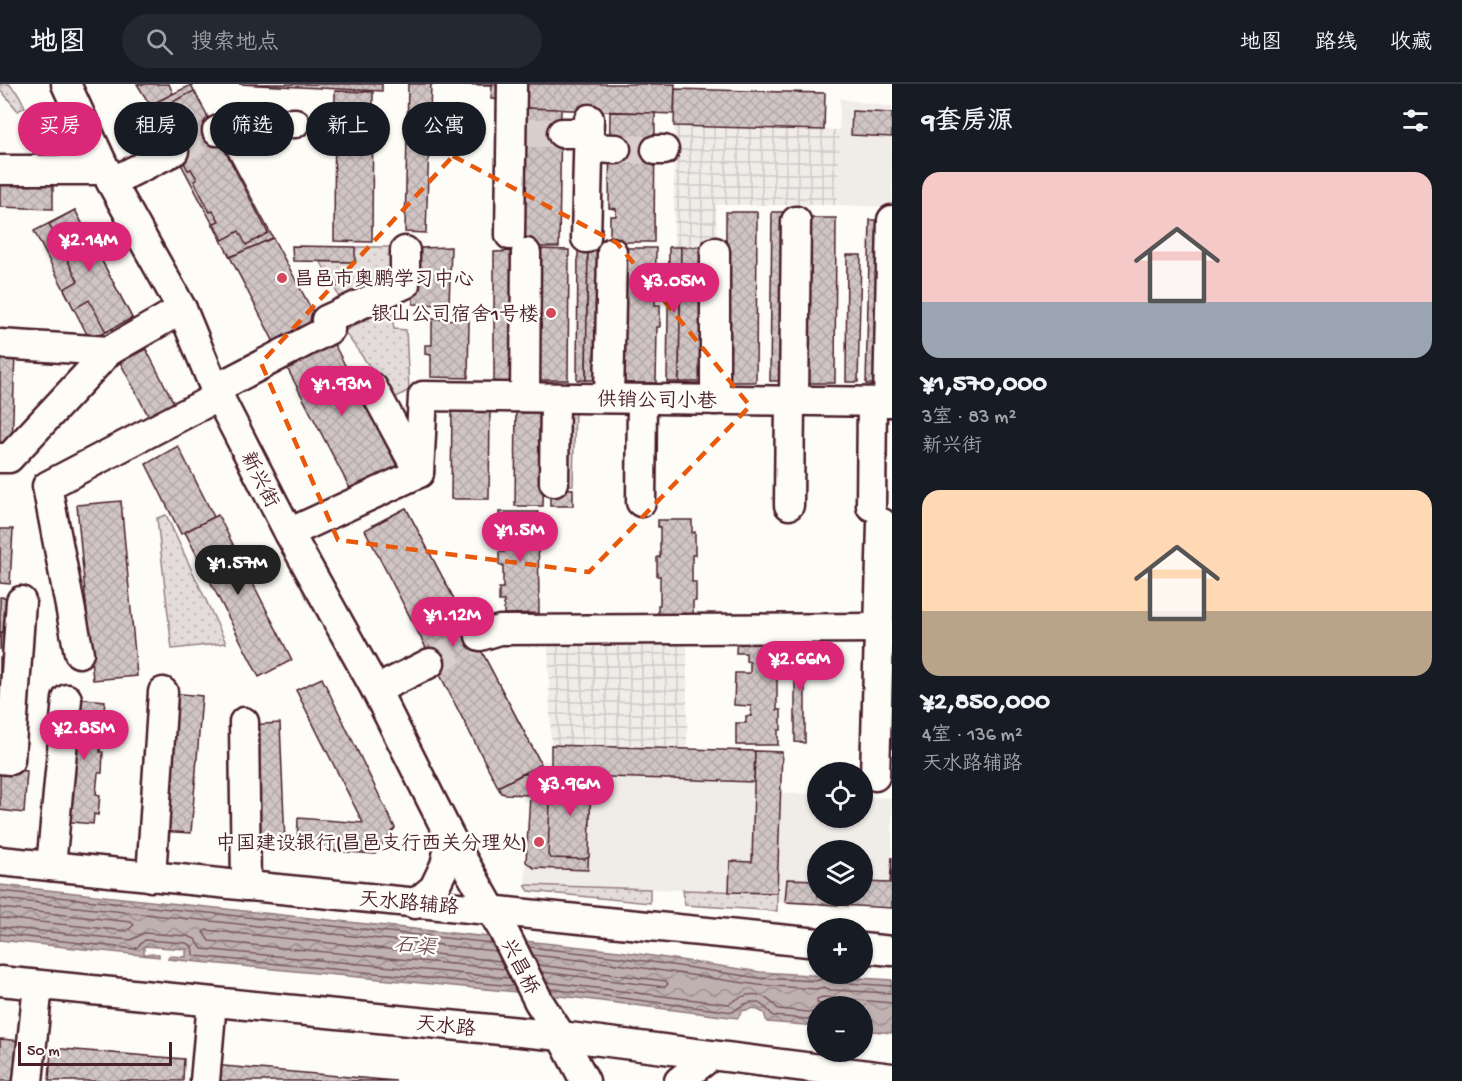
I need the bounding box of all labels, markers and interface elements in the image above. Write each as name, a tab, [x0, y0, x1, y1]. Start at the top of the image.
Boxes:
search box	[122, 14, 542, 68]
icon: search	[143, 25, 176, 58]
text: 地图	[30, 28, 86, 61]
text: 搜索地点	[191, 31, 279, 57]
text: 地图	[1240, 32, 1282, 57]
text: 路线	[1315, 32, 1357, 57]
text: 收藏	[1390, 32, 1432, 57]
chip: 买房	[18, 102, 102, 156]
chip: 租房	[114, 102, 198, 156]
chip: 筛选	[210, 102, 294, 156]
chip: 新上	[306, 102, 390, 156]
chip: 公寓	[402, 102, 486, 156]
icon: filters	[1399, 104, 1432, 137]
text: 9套房源	[922, 108, 1013, 139]
icon: home	[1123, 211, 1231, 319]
pin: ¥2.14M	[40, 222, 138, 273]
text: ¥2.14M	[61, 230, 117, 253]
pin: ¥3.05M	[625, 263, 723, 314]
place label: 昌邑市奥鹏学习中心	[294, 268, 474, 293]
marker: 昌邑市奥鹏学习中心	[275, 271, 289, 285]
text: ¥3.05M	[643, 271, 705, 294]
place label: 银山公司宿舍1号楼	[371, 303, 539, 328]
marker: 银山公司宿舍1号楼	[544, 306, 558, 320]
pin: ¥1.93M	[293, 366, 391, 417]
text: ¥1,570,000	[922, 370, 1047, 401]
text: ¥1.93M	[313, 374, 371, 397]
street label: 供销公司小巷	[597, 388, 718, 415]
text: 3室 · 83 m²	[922, 407, 1016, 430]
text: 新兴街	[922, 436, 982, 459]
street label: 新兴街	[234, 448, 283, 513]
pin: ¥1.5M	[478, 512, 562, 563]
text: ¥1.5M	[496, 520, 544, 543]
icon: home	[1123, 529, 1231, 637]
pin: ¥1.57M	[189, 545, 287, 596]
text: ¥1.57M	[209, 553, 267, 576]
pin: ¥1.12M	[404, 597, 502, 648]
text: ¥1.12M	[425, 605, 481, 628]
pin: ¥2.66M	[751, 641, 849, 692]
text: ¥2.66M	[770, 649, 830, 672]
text: ¥2,850,000	[922, 688, 1050, 719]
pin: ¥2.85M	[35, 710, 133, 761]
text: ¥2.85M	[54, 718, 114, 741]
text: 4室 · 136 m²	[922, 725, 1023, 748]
text: 天水路辅路	[922, 754, 1022, 777]
map controls	[807, 762, 873, 1062]
button: locate	[807, 762, 873, 828]
pin: ¥3.96M	[521, 766, 619, 817]
text: ¥3.96M	[540, 774, 600, 797]
place label: 中国建设银行(昌邑支行西关分理处)	[216, 832, 527, 857]
marker: 中国建设银行(昌邑支行西关分理处)	[532, 835, 546, 849]
button: layers	[807, 840, 873, 906]
street label: 天水路辅路	[358, 888, 461, 921]
button: +	[807, 918, 873, 984]
water label: 石渠	[392, 933, 439, 963]
street label: 兴昌桥	[494, 935, 543, 1000]
button: −	[807, 996, 873, 1062]
street label: 天水路	[415, 1012, 478, 1043]
scale bar	[18, 1039, 172, 1066]
text: 50 m	[27, 1043, 60, 1062]

